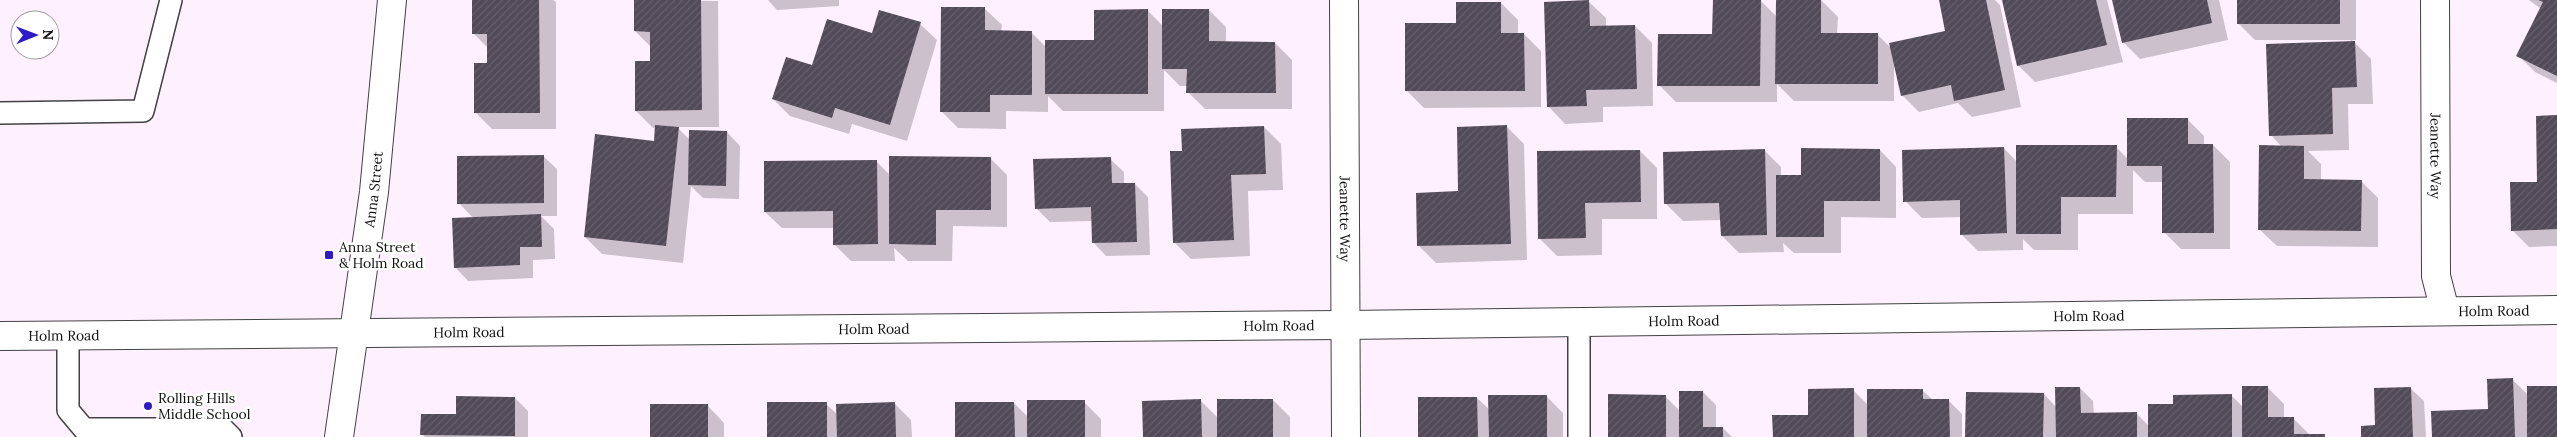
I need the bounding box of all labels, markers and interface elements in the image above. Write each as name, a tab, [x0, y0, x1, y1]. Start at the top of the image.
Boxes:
north arrow	[10, 10, 60, 60]
text: N	[39, 29, 57, 41]
street label: Jeanette Way	[2426, 112, 2445, 200]
street label: Anna Street	[360, 150, 387, 230]
street label: Jeanette Way	[1336, 175, 1354, 263]
place label: Anna Street & Holm Road	[338, 238, 424, 272]
marker: Anna Street & Holm Road	[323, 249, 335, 261]
street label: Holm Road	[2458, 301, 2530, 320]
street label: Holm Road	[2053, 306, 2125, 325]
street label: Holm Road	[1648, 311, 1720, 330]
street label: Holm Road	[1243, 316, 1315, 335]
street label: Holm Road	[838, 320, 910, 338]
street label: Holm Road	[433, 323, 505, 341]
street label: Holm Road	[28, 326, 100, 345]
place label: Rolling Hills Middle School	[158, 389, 251, 423]
marker: Rolling Hills Middle School	[142, 400, 154, 412]

